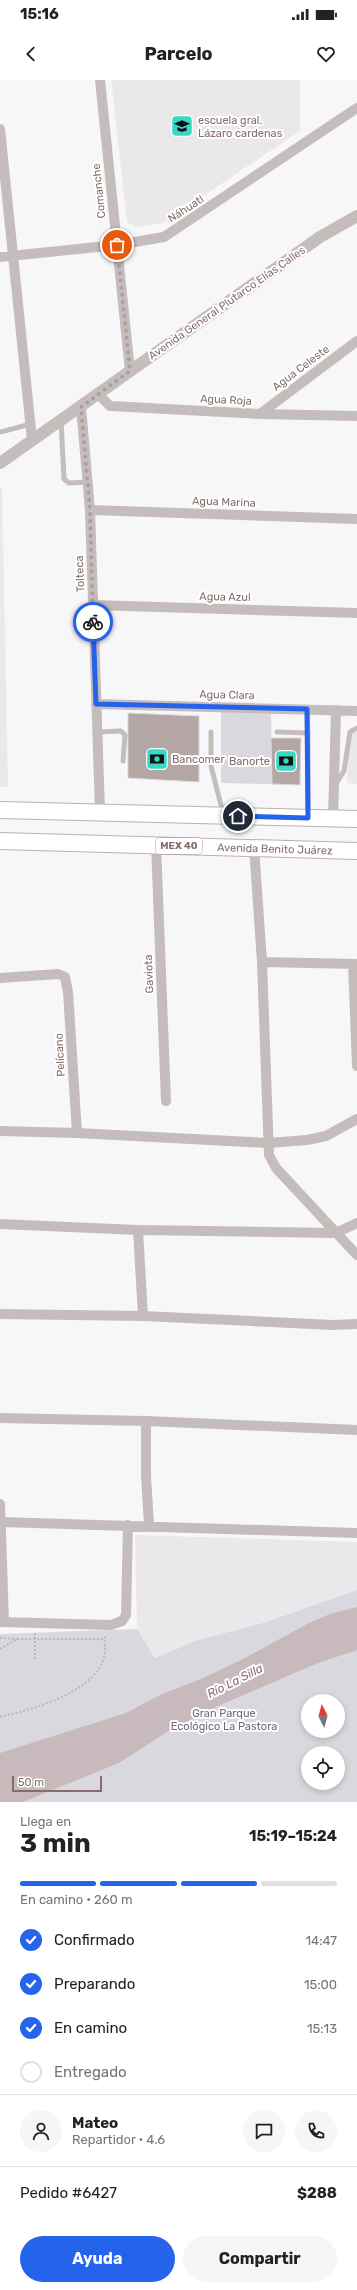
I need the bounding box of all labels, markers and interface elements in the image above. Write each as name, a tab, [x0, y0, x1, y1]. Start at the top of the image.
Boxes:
text: 15:16	[20, 5, 59, 23]
icon: back	[20, 43, 42, 65]
text: Parcelo	[144, 43, 213, 65]
icon: heart	[315, 43, 337, 65]
school or university icon: escuela gral. Lázaro cardenas	[169, 113, 195, 139]
place label: escuela gral. Lázaro cardenas	[198, 114, 283, 140]
street label: Comanche	[90, 163, 108, 219]
street label: Náhuatl	[166, 193, 206, 225]
pin	[100, 228, 134, 262]
icon: bag	[106, 234, 128, 256]
street label: Avenida General Plutarco Elías Calles	[146, 243, 308, 362]
street label: Agua Celeste	[270, 342, 332, 394]
street label: Agua Roja	[200, 392, 252, 408]
street label: Agua Marina	[192, 494, 256, 510]
street label: Tolteca	[73, 555, 87, 593]
street label: Agua Azul	[199, 590, 251, 604]
courier	[73, 602, 113, 642]
icon: bike	[82, 611, 104, 633]
street label: Agua Clara	[199, 688, 255, 702]
bank icon: Bancomer	[144, 746, 170, 772]
bank icon: Banorte	[273, 748, 299, 774]
place label: Bancomer	[172, 753, 225, 766]
place label: Banorte	[229, 755, 270, 768]
pin	[221, 799, 255, 833]
icon: home	[227, 805, 249, 827]
road number: MEX 40	[156, 838, 202, 854]
street label: Avenida Benito Juárez	[217, 841, 333, 857]
street label: Gaviota	[142, 954, 156, 994]
street label: Pelícano	[52, 1033, 68, 1077]
water label: Río La Silla	[205, 1661, 265, 1701]
north arrow	[301, 1694, 345, 1738]
map controls	[301, 1694, 345, 1790]
park label: Gran Parque Ecológico La Pastora	[171, 1707, 277, 1733]
button: locate	[301, 1746, 345, 1790]
scale bar	[12, 1774, 102, 1793]
text: 50 m	[18, 1776, 44, 1789]
text: Llega en	[20, 1814, 71, 1829]
text: 15:19–15:24	[249, 1827, 337, 1845]
text: 3 min	[20, 1828, 91, 1859]
text: En camino · 260 m	[20, 1892, 132, 1907]
icon: check	[20, 1929, 42, 1951]
text: Confirmado	[54, 1931, 135, 1949]
text: 14:47	[306, 1933, 337, 1948]
icon: check	[20, 1973, 42, 1995]
text: Preparando	[54, 1975, 135, 1993]
text: 15:00	[304, 1977, 337, 1992]
icon: check	[20, 2017, 42, 2039]
text: En camino	[54, 2019, 127, 2037]
text: 15:13	[307, 2021, 337, 2036]
text: Entregado	[54, 2063, 127, 2081]
button: person	[20, 2110, 62, 2152]
button: chat	[243, 2110, 285, 2152]
button: phone	[295, 2110, 337, 2152]
text: Mateo	[72, 2114, 118, 2132]
text: Repartidor · 4.6	[72, 2132, 165, 2147]
text: Pedido #6427	[20, 2184, 117, 2202]
text: $288	[297, 2184, 337, 2202]
button: Ayuda	[20, 2236, 175, 2282]
button: Compartir	[183, 2236, 337, 2282]

